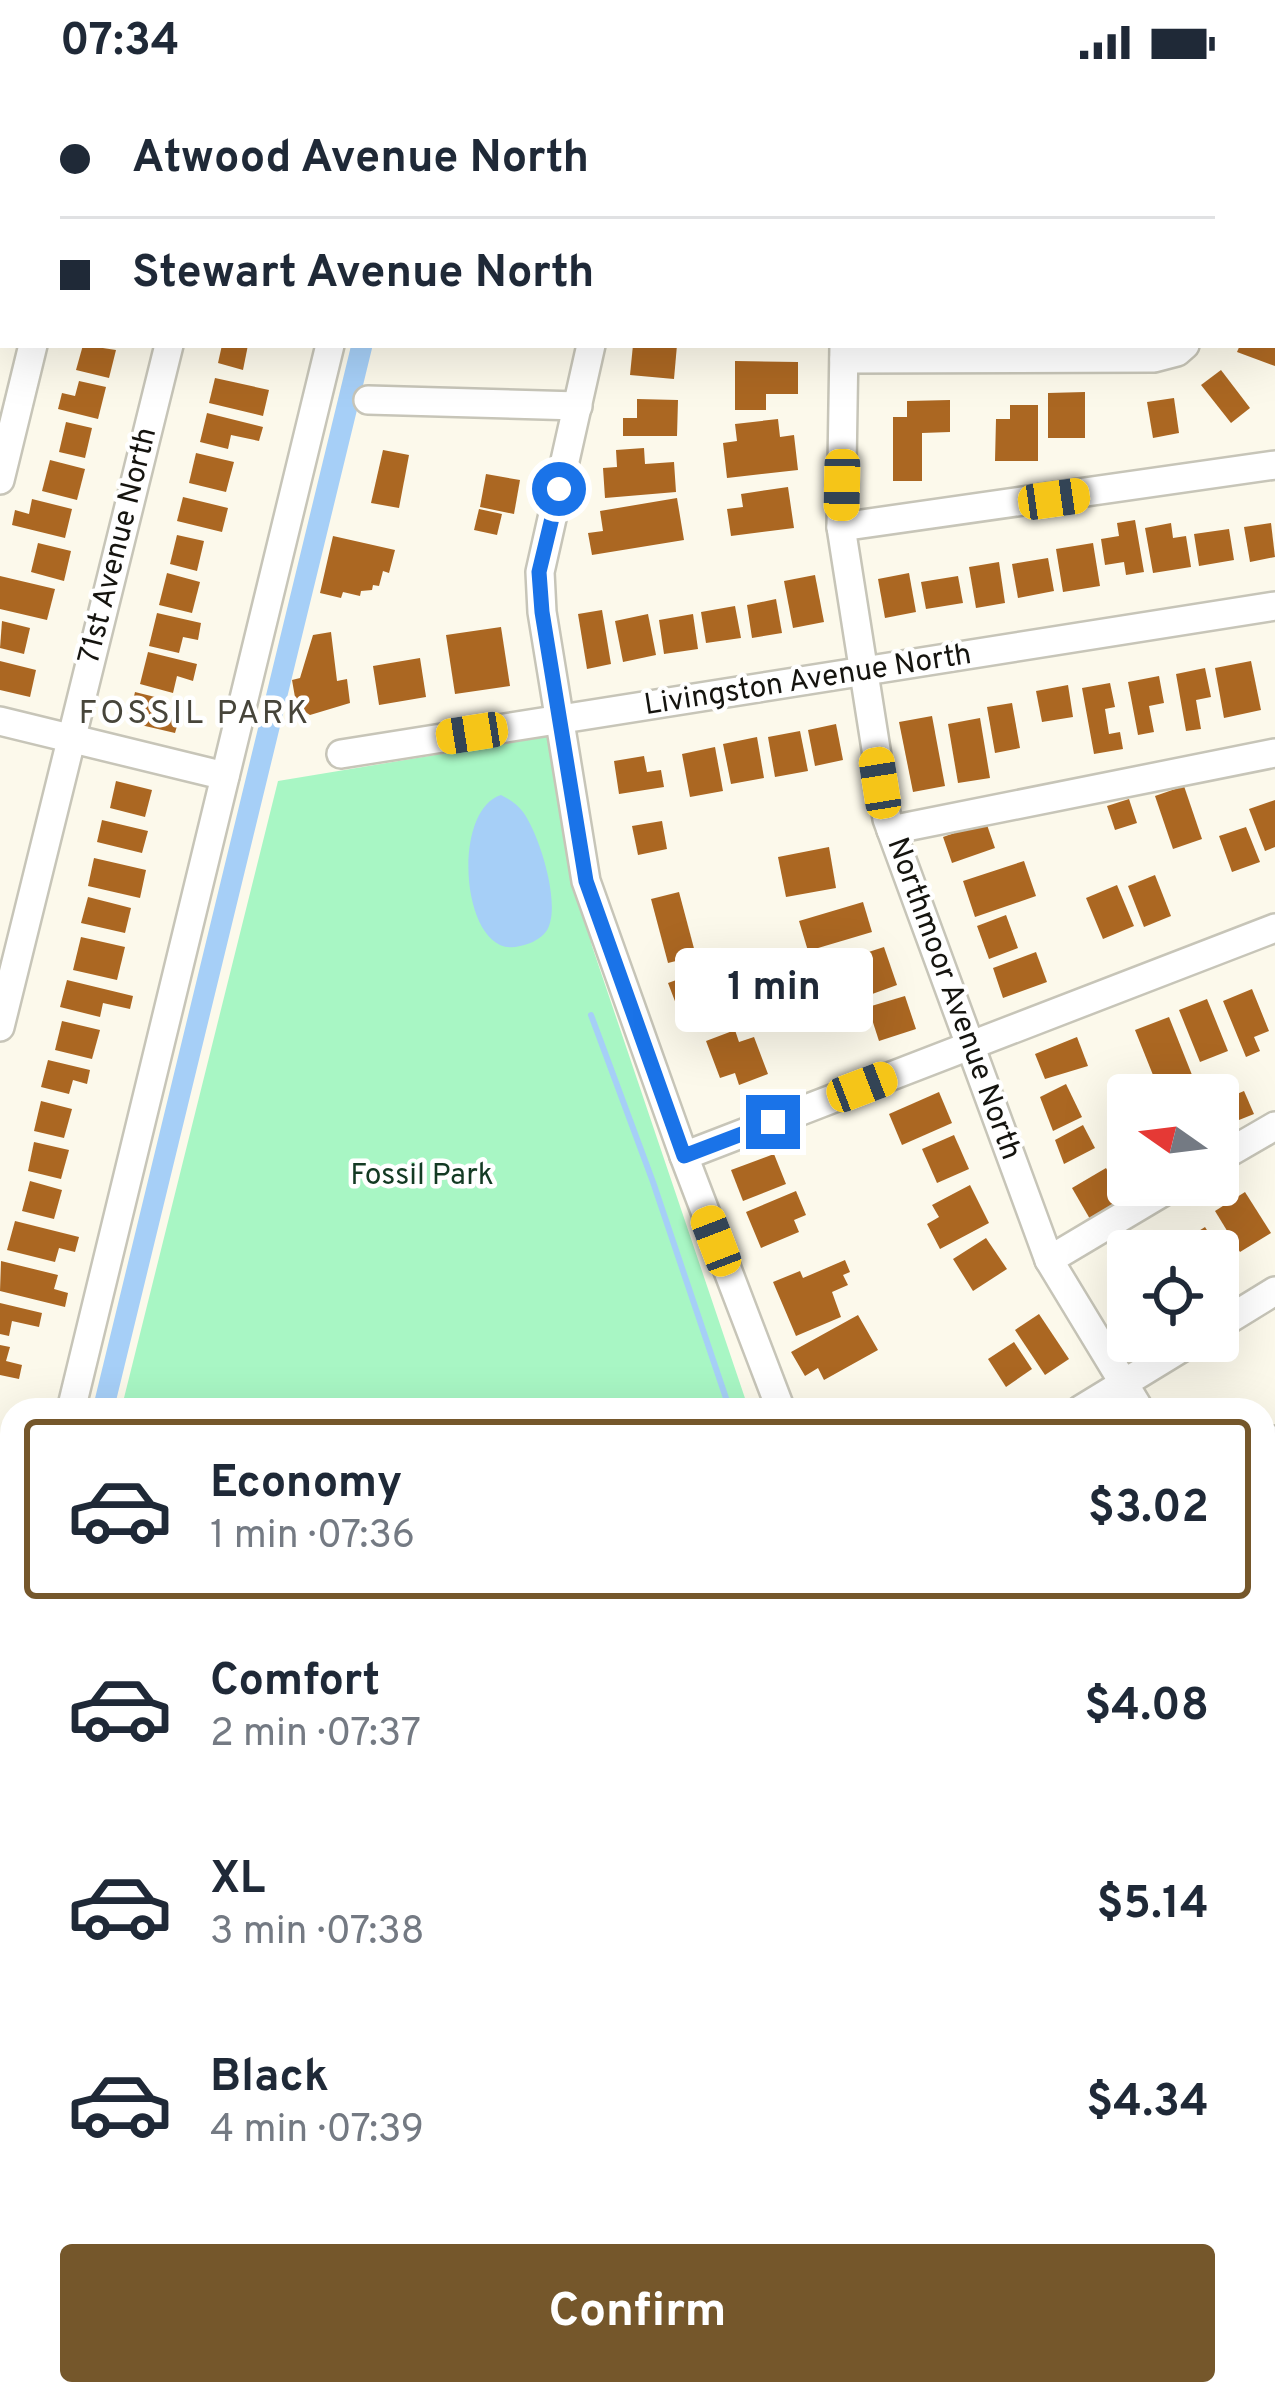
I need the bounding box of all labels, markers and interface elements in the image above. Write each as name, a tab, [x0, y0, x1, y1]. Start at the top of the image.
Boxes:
text: 07:34	[60, 14, 180, 71]
text: Atwood Avenue North	[132, 131, 589, 188]
text: Stewart Avenue North	[132, 246, 594, 303]
street label: 71st Avenue North	[72, 424, 166, 668]
car	[823, 449, 861, 521]
route start	[532, 462, 586, 516]
car	[1016, 476, 1092, 522]
street label: Livingston Avenue North	[642, 637, 974, 725]
district label: FOSSIL PARK	[79, 694, 311, 736]
car	[434, 710, 510, 756]
car	[857, 745, 903, 821]
street label: Northmoor Avenue North	[877, 833, 1029, 1165]
callout: 1 min	[674, 948, 872, 1032]
text: 1 min	[727, 965, 821, 1014]
car	[822, 1057, 902, 1117]
north arrow	[1107, 1074, 1239, 1206]
map controls	[1107, 1074, 1239, 1362]
route end	[746, 1095, 800, 1149]
park label: Fossil Park	[350, 1158, 494, 1195]
car	[686, 1201, 746, 1281]
button: locate	[1107, 1230, 1239, 1362]
icon: car	[66, 1455, 174, 1563]
text: Economy	[210, 1456, 402, 1513]
text: $3.02	[1088, 1481, 1209, 1538]
text: 1 min · 07:36	[210, 1513, 415, 1562]
icon: car	[66, 1653, 174, 1761]
text: Comfort	[210, 1654, 380, 1711]
text: $4.08	[1084, 1679, 1209, 1736]
text: 2 min · 07:37	[210, 1711, 421, 1760]
icon: car	[66, 1851, 174, 1959]
text: XL	[210, 1852, 265, 1909]
text: $5.14	[1096, 1877, 1209, 1934]
text: 3 min · 07:38	[210, 1909, 425, 1958]
icon: car	[66, 2049, 174, 2157]
text: Black	[210, 2050, 329, 2107]
text: $4.34	[1086, 2075, 1209, 2132]
text: 4 min · 07:39	[210, 2107, 424, 2156]
button: Confirm	[60, 2244, 1215, 2382]

